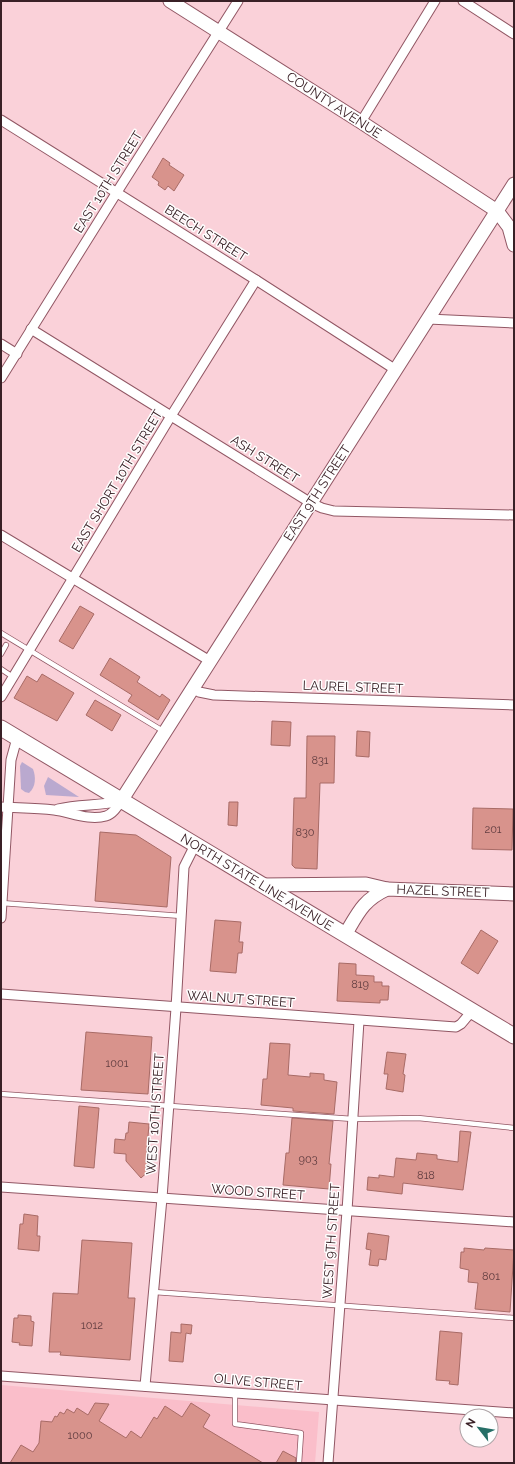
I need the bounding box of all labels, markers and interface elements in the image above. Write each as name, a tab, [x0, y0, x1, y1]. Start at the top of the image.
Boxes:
street label: COUNTY AVENUE	[284, 69, 384, 141]
street label: EAST 10TH STREET	[71, 128, 145, 236]
street label: BEECH STREET	[162, 202, 250, 264]
street label: EAST SHORT 10TH STREET	[68, 407, 166, 555]
street label: ASH STREET	[228, 432, 302, 486]
street label: EAST 9TH STREET	[281, 442, 354, 544]
street label: LAUREL STREET	[302, 678, 404, 696]
house number: 831	[311, 754, 329, 767]
house number: 201	[484, 823, 502, 836]
house number: 830	[295, 826, 315, 839]
street label: NORTH STATE LINE AVENUE	[178, 830, 336, 934]
street label: HAZEL STREET	[396, 882, 490, 900]
house number: 819	[351, 978, 369, 991]
street label: WALNUT STREET	[187, 988, 295, 1010]
street label: WEST 10TH STREET	[143, 1053, 167, 1175]
house number: 1001	[106, 1057, 129, 1070]
house number: 903	[298, 1153, 318, 1166]
house number: 818	[417, 1169, 435, 1182]
street label: WOOD STREET	[211, 1181, 305, 1203]
street label: WEST 9TH STREET	[319, 1183, 343, 1299]
house number: 801	[482, 1270, 500, 1283]
house number: 1012	[81, 1319, 103, 1332]
street label: OLIVE STREET	[213, 1371, 303, 1393]
north arrow	[459, 1408, 499, 1448]
text: N	[463, 1416, 479, 1430]
house number: 1000	[68, 1429, 93, 1442]

